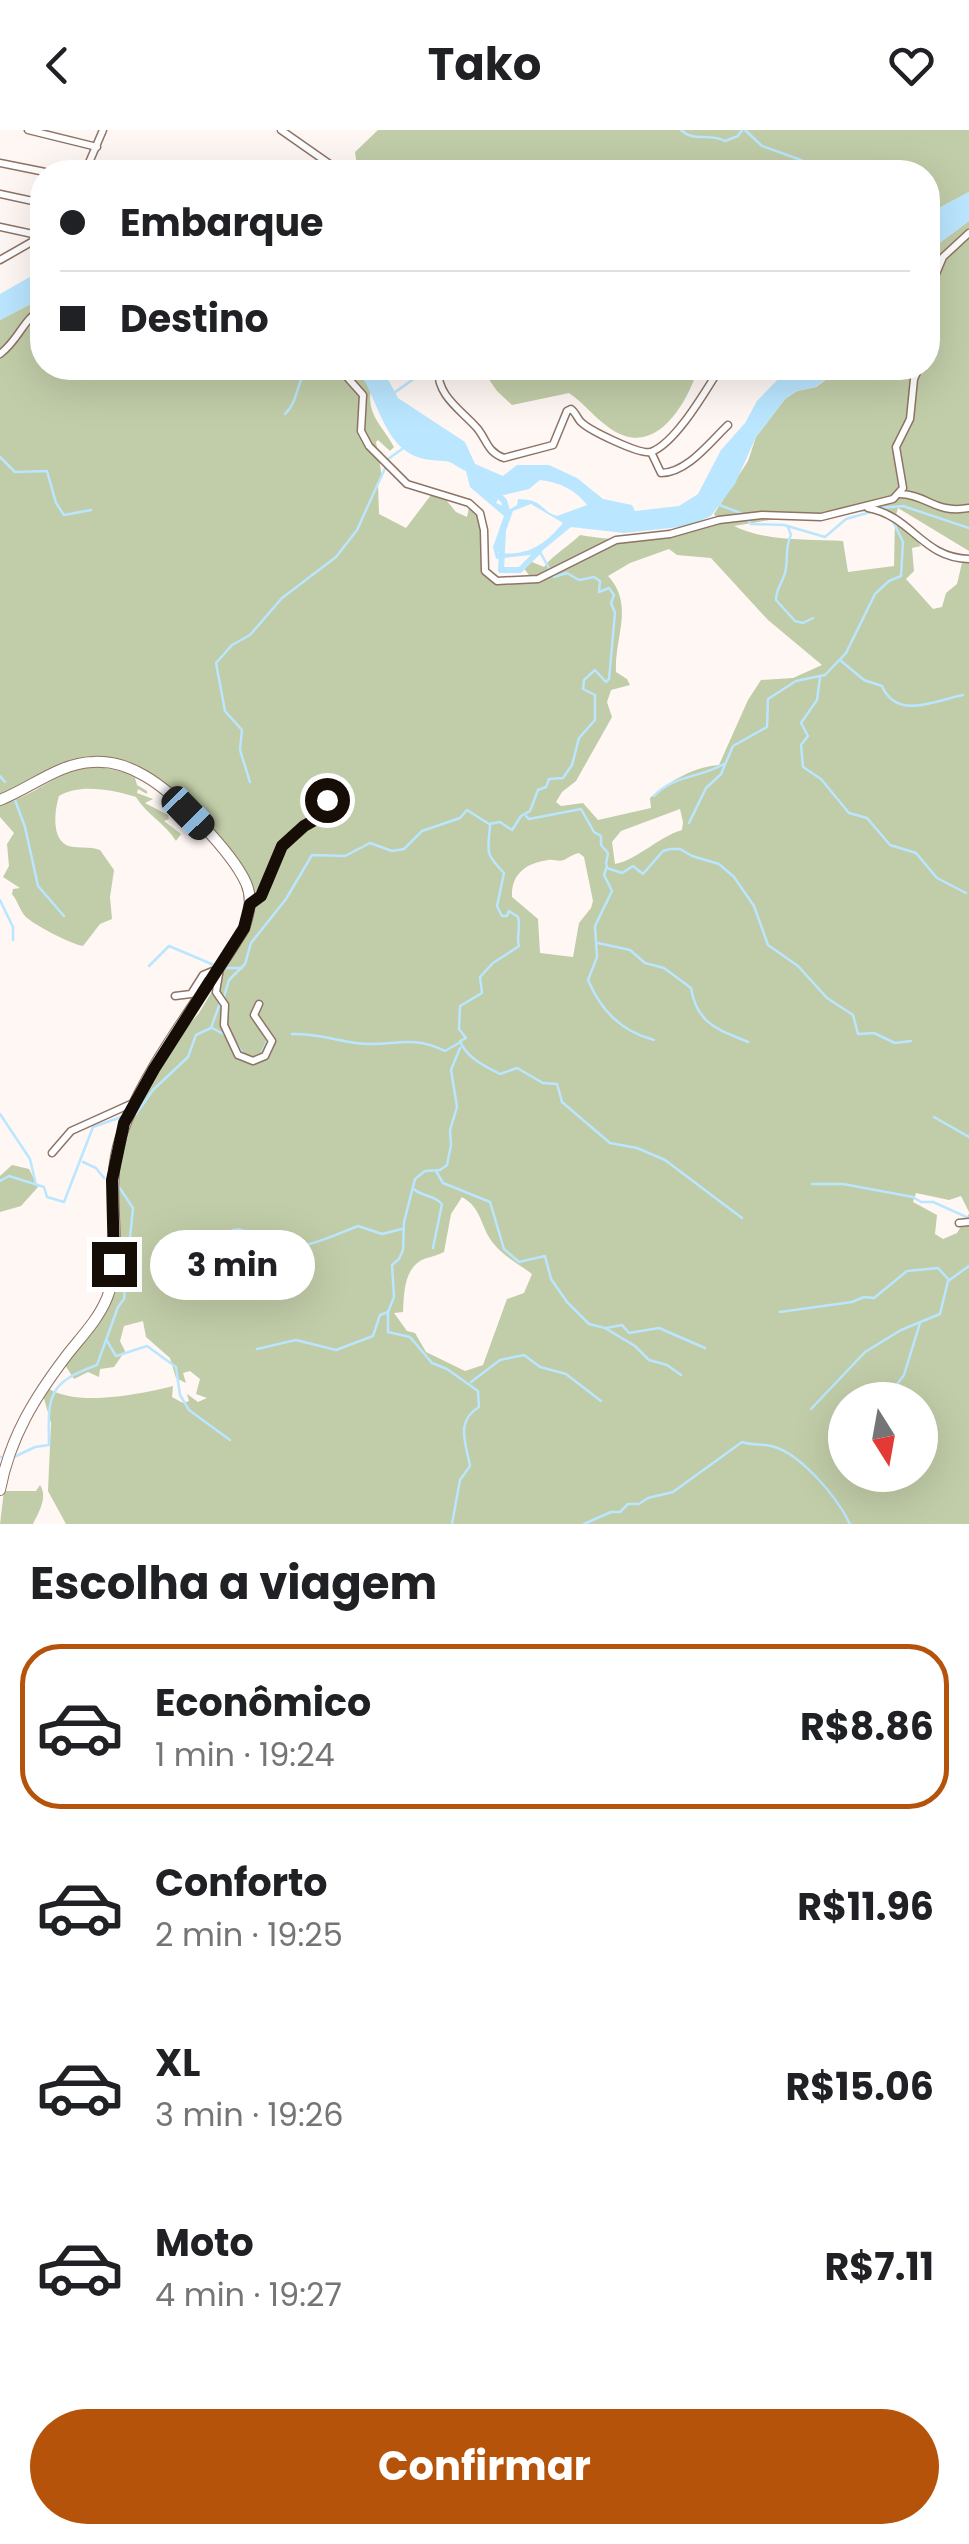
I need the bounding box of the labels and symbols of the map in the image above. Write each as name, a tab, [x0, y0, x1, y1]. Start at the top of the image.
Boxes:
route start	[305, 778, 350, 823]
car	[156, 781, 220, 845]
callout: 3 min	[149, 1229, 314, 1299]
route end	[92, 1242, 137, 1287]
north arrow	[828, 1382, 938, 1492]

